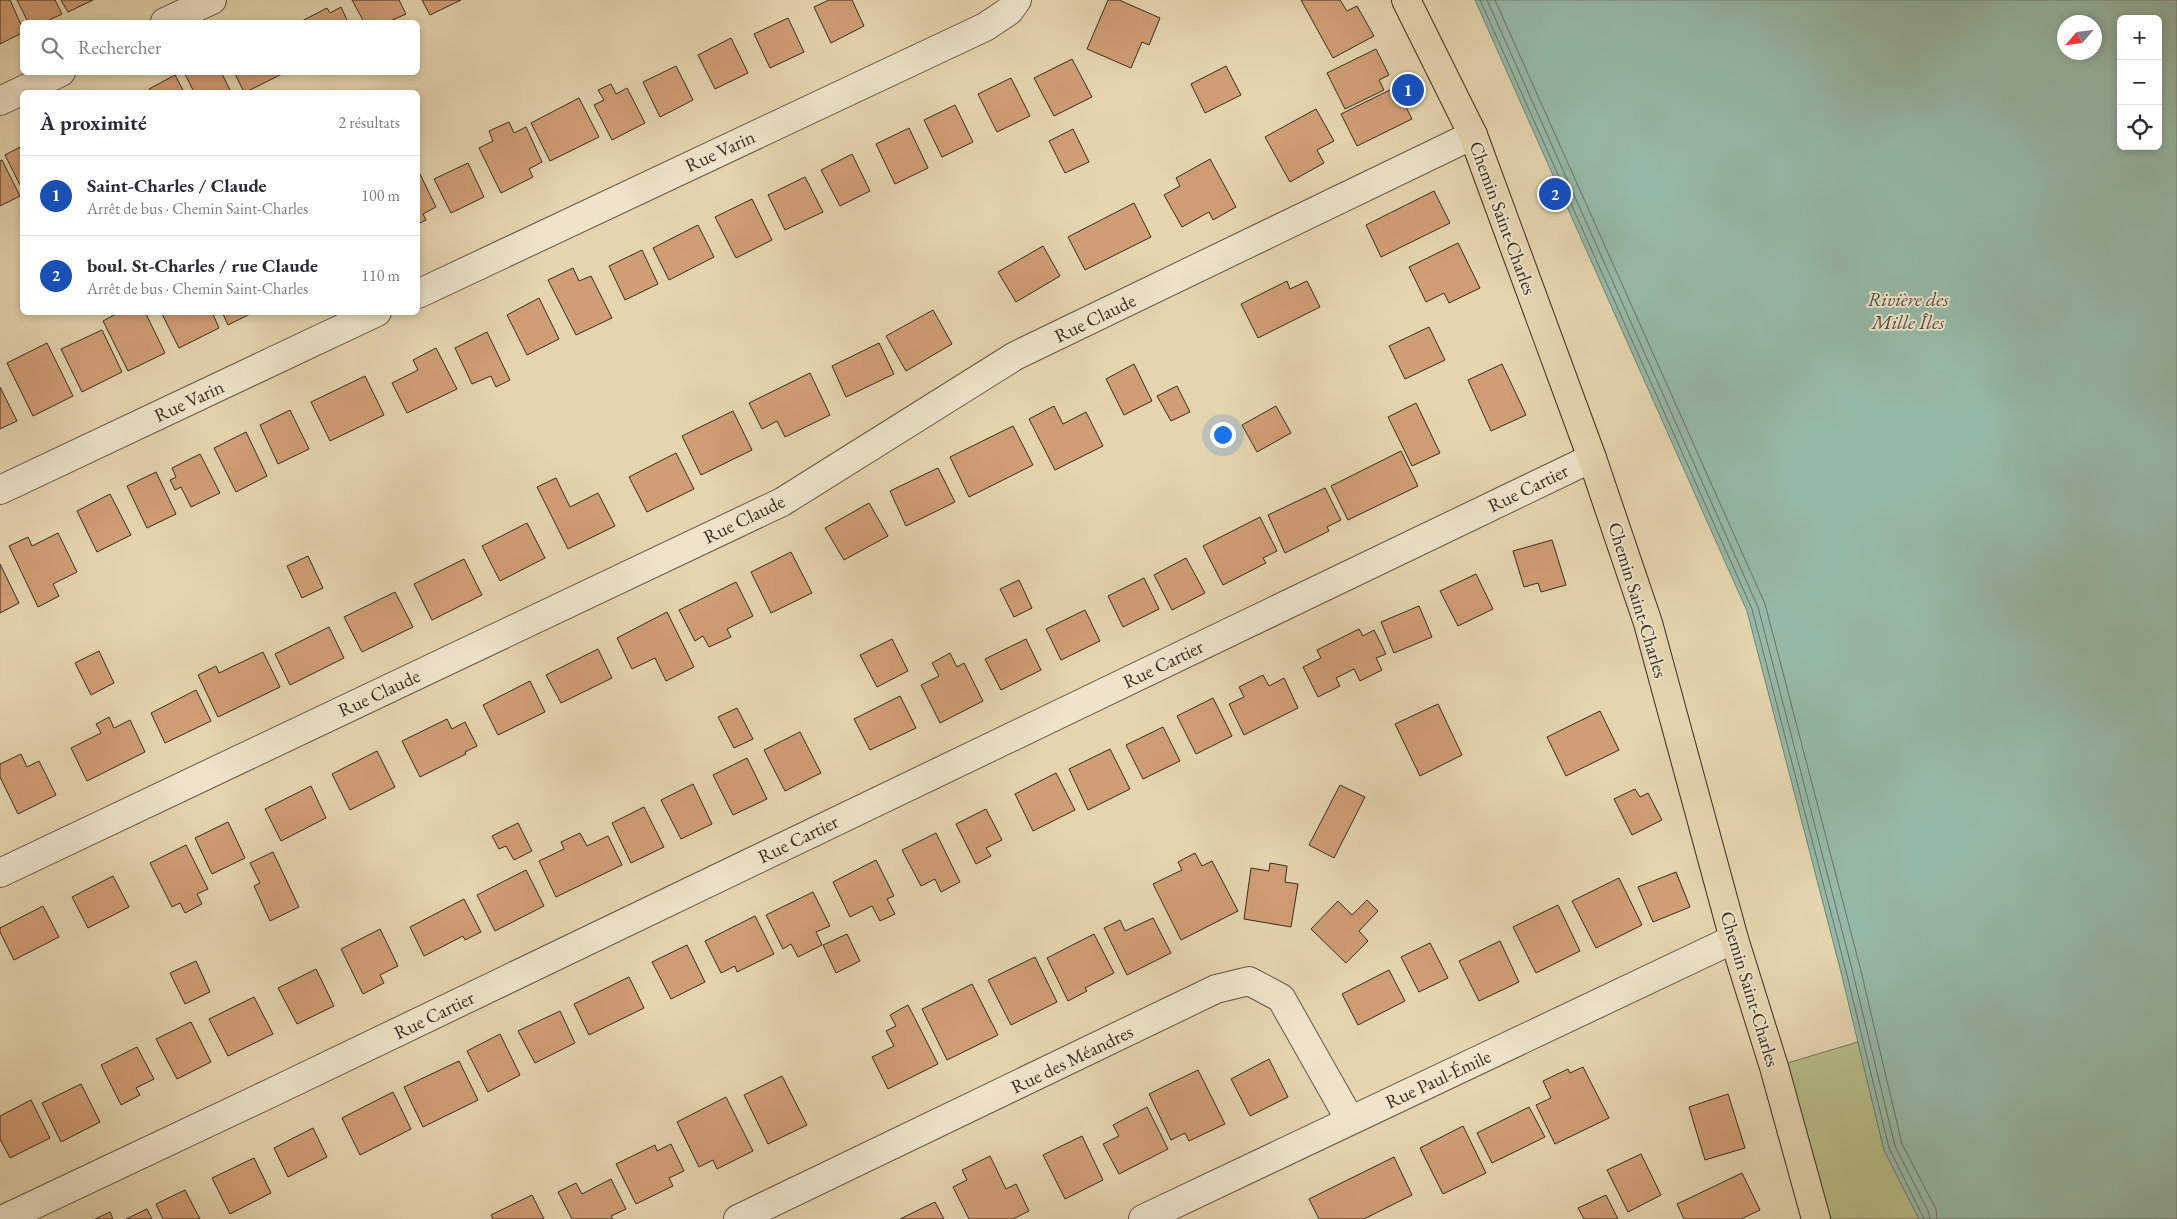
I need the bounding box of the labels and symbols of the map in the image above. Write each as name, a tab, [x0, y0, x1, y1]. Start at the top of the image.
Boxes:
north arrow	[2057, 15, 2102, 60]
pin: 1	[1392, 71, 1424, 109]
street label: Rue Varin	[681, 124, 759, 178]
street label: Chemin Saint-Charles	[1464, 138, 1542, 298]
pin: 2	[1539, 175, 1571, 213]
water label: Rivière des Mille Îles	[1867, 286, 1949, 335]
street label: Rue Claude	[1050, 288, 1140, 348]
street label: Rue Varin	[150, 374, 228, 428]
your location	[1210, 422, 1236, 448]
street label: Rue Cartier	[1484, 458, 1573, 518]
street label: Rue Claude	[699, 489, 789, 549]
street label: Chemin Saint-Charles	[1602, 519, 1674, 681]
street label: Rue Cartier	[1119, 634, 1208, 694]
street label: Rue Claude	[334, 663, 424, 723]
street label: Rue Cartier	[754, 809, 843, 869]
street label: Chemin Saint-Charles	[1714, 908, 1786, 1070]
street label: Rue Cartier	[390, 985, 479, 1045]
street label: Rue des Méandres	[1007, 1019, 1137, 1099]
street label: Rue Paul-Émile	[1381, 1044, 1495, 1114]

